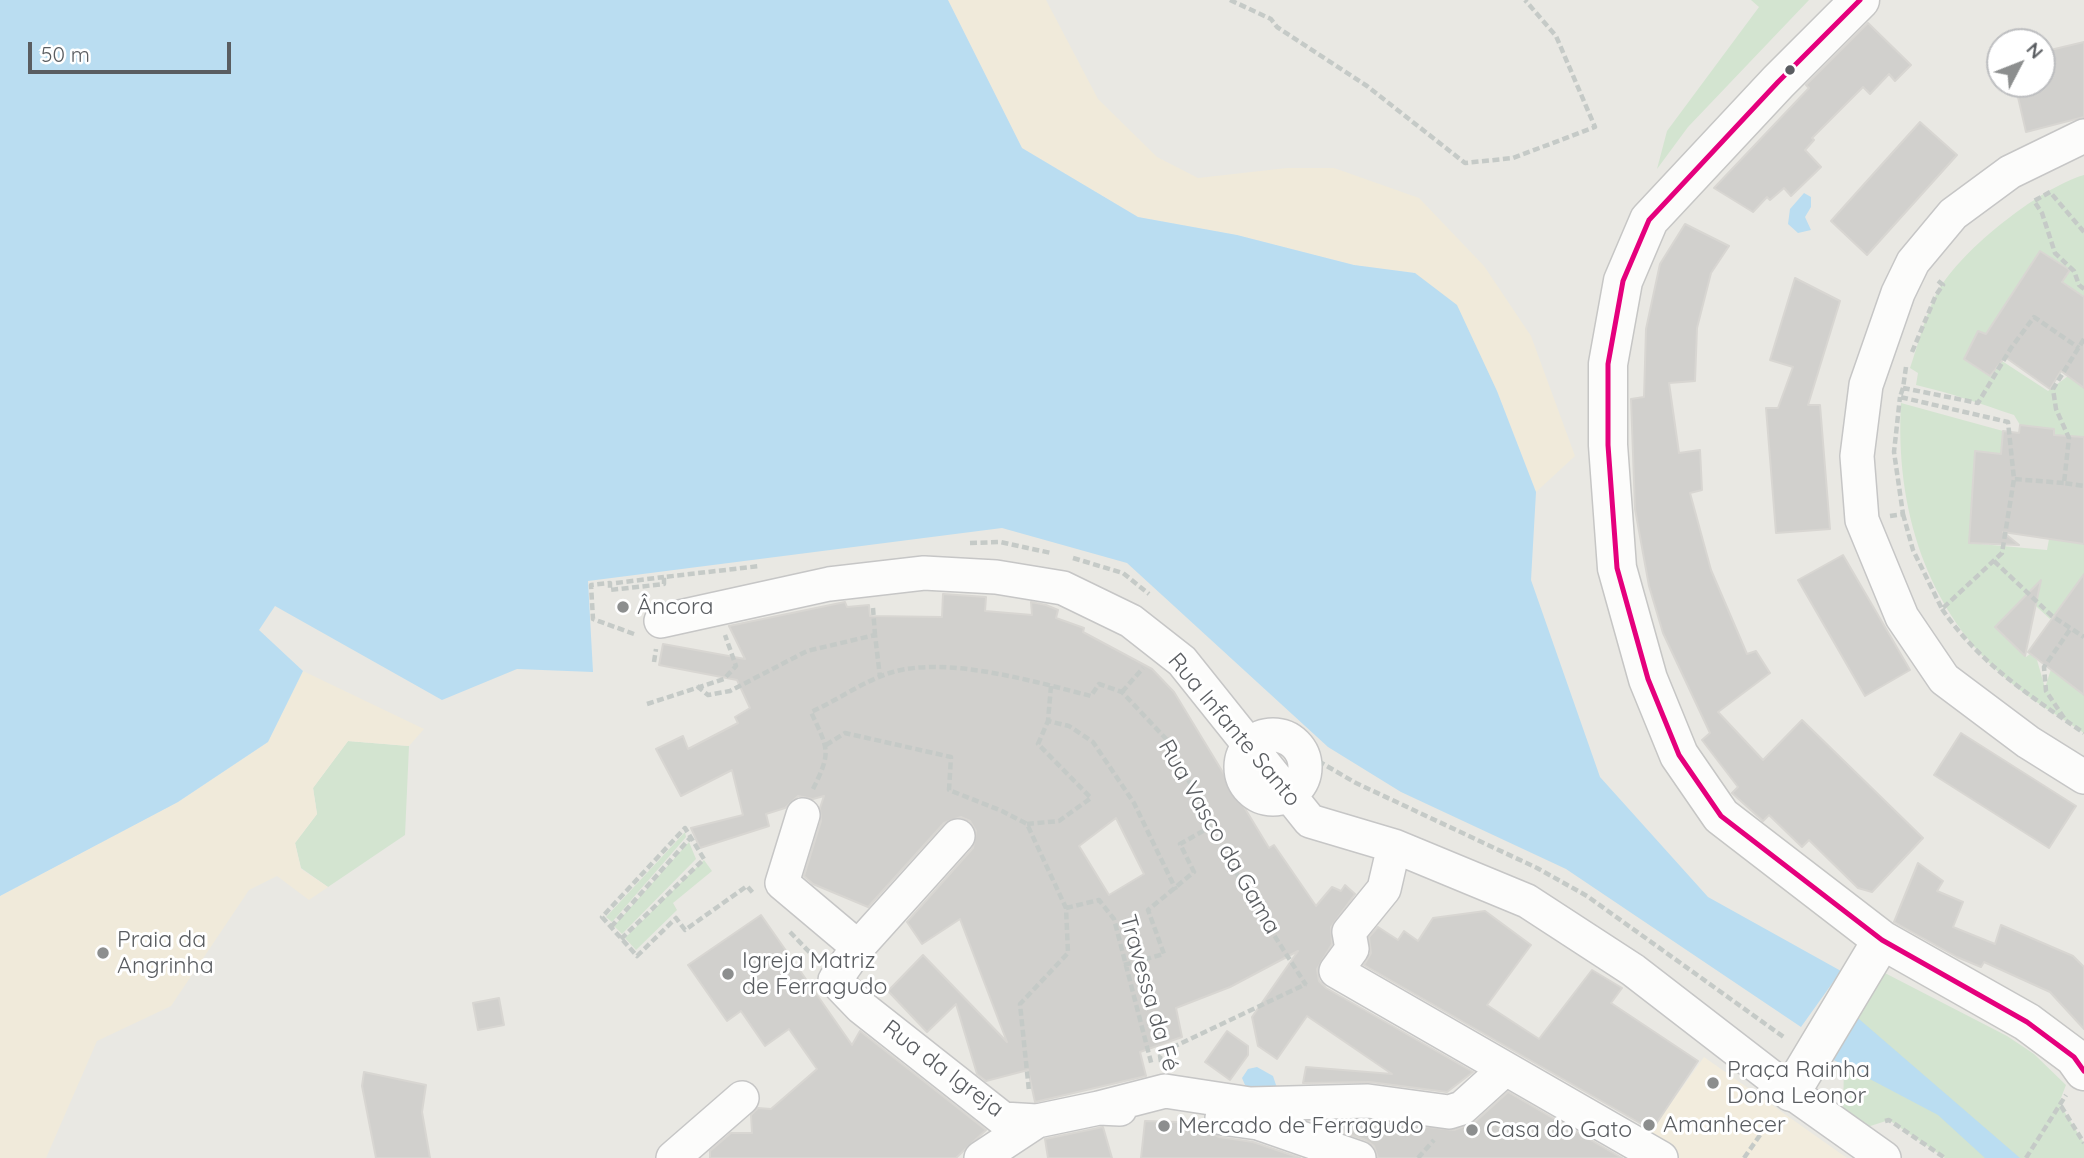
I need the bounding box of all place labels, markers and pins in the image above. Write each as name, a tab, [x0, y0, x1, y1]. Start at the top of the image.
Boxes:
unlabelled marker	[1783, 63, 1797, 77]
place label: Âncora	[637, 593, 713, 621]
marker: Âncora	[615, 599, 631, 615]
place label: Praia da Angrinha	[117, 926, 214, 980]
marker: Praia da Angrinha	[95, 945, 111, 961]
place label: Igreja Matriz de Ferragudo	[742, 947, 887, 1001]
marker: Igreja Matriz de Ferragudo	[720, 966, 736, 982]
place label: Praça Rainha Dona Leonor	[1727, 1056, 1870, 1110]
marker: Praça Rainha Dona Leonor	[1705, 1075, 1721, 1091]
place label: Amanhecer	[1663, 1111, 1786, 1139]
place label: Mercado de Ferragudo	[1178, 1112, 1424, 1140]
place label: Casa do Gato	[1486, 1116, 1632, 1144]
marker: Amanhecer	[1641, 1117, 1657, 1133]
marker: Mercado de Ferragudo	[1156, 1118, 1172, 1134]
marker: Casa do Gato	[1464, 1122, 1480, 1138]

